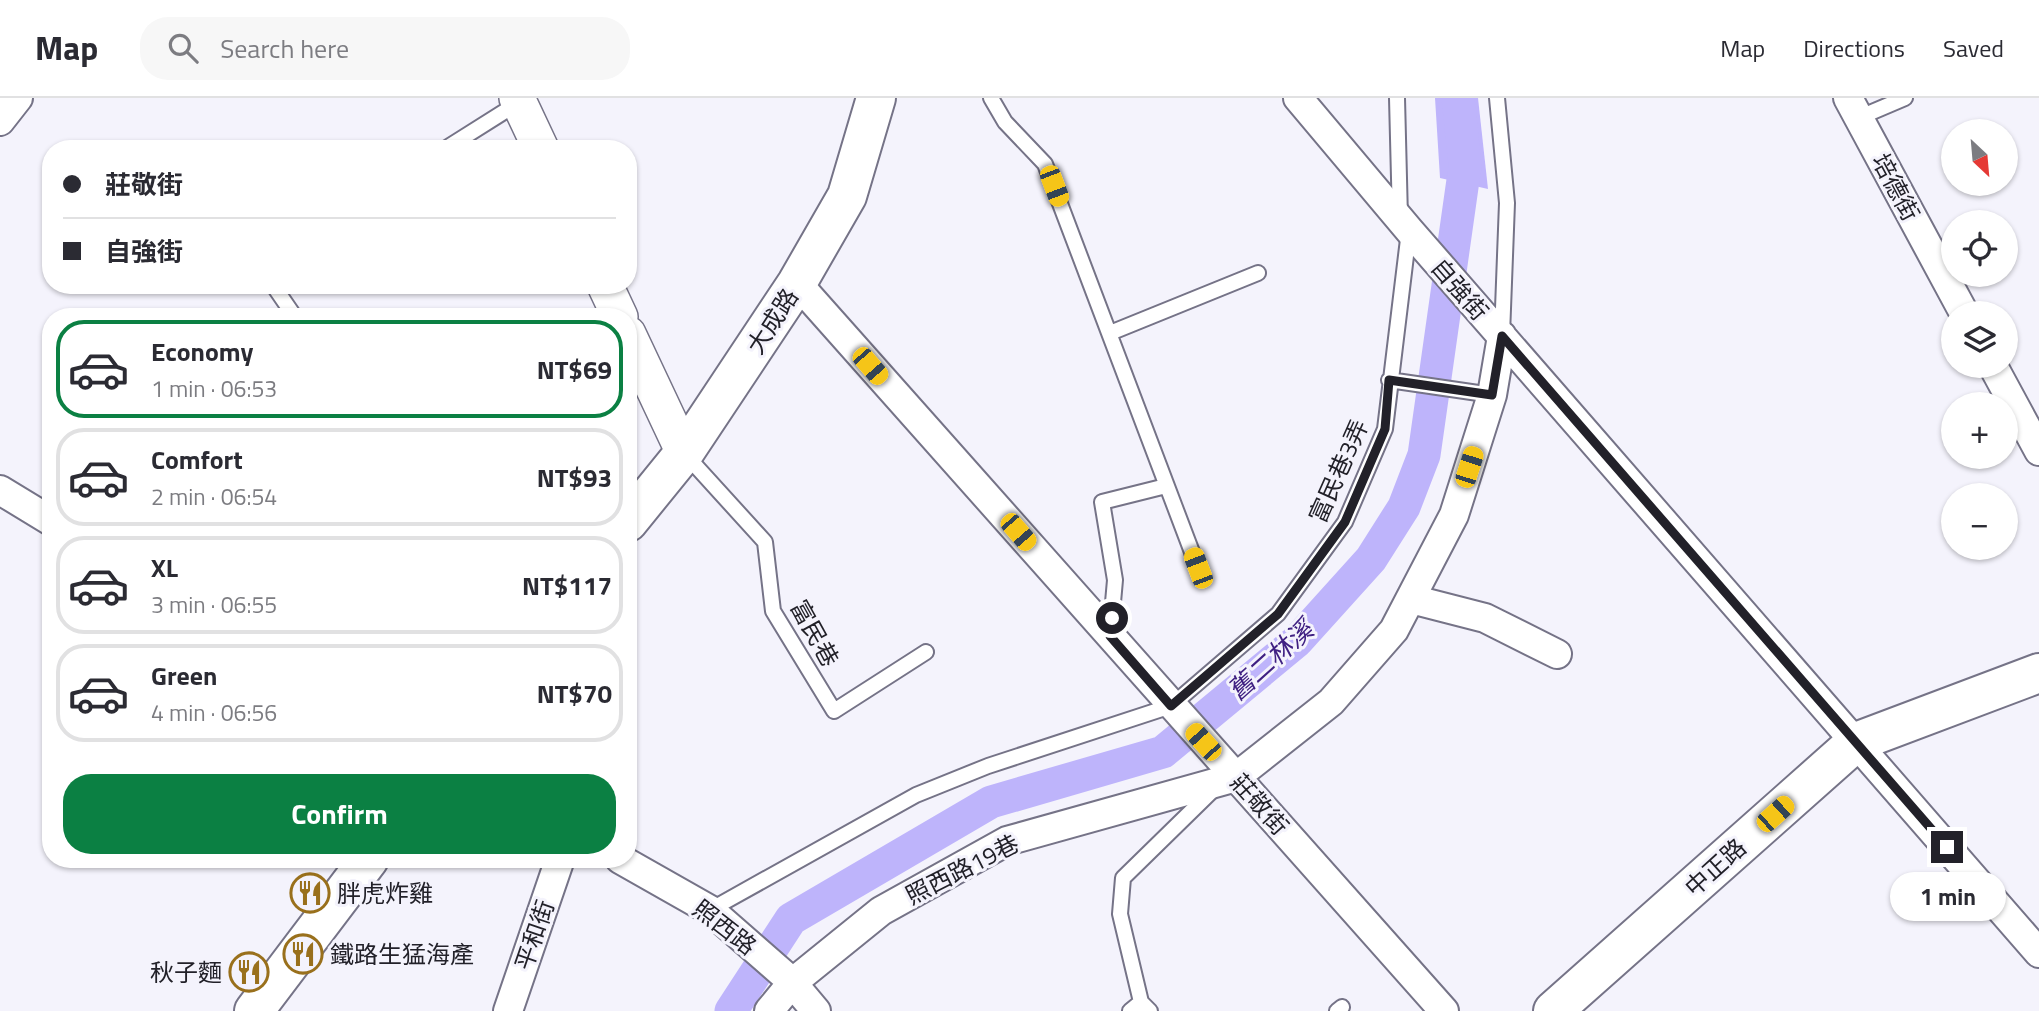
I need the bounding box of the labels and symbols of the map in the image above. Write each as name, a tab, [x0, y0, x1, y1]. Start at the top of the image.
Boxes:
north arrow	[1941, 119, 2018, 196]
street label: 培德街	[1863, 147, 1929, 227]
car	[1037, 163, 1072, 209]
street label: 自強街	[1423, 250, 1497, 328]
street label: 大成路	[737, 281, 807, 361]
car	[849, 343, 892, 389]
street label: 富民巷3弄	[1299, 414, 1377, 528]
car	[1453, 444, 1486, 490]
car	[997, 509, 1040, 555]
car	[1181, 545, 1216, 591]
street label: 富民巷	[782, 593, 848, 673]
route start	[1096, 602, 1128, 634]
water label: 舊二林溪	[1218, 608, 1325, 709]
car	[1182, 719, 1225, 765]
street label: 莊敬街	[1223, 765, 1297, 843]
car	[1753, 792, 1798, 836]
street label: 照西路19巷	[899, 825, 1025, 913]
street label: 中正路	[1676, 830, 1754, 904]
route end	[1931, 831, 1963, 863]
restaurant icon: 胖虎炸雞	[289, 872, 331, 914]
callout: 1 min	[1889, 872, 2005, 920]
place label: 胖虎炸雞	[337, 875, 433, 911]
street label: 照西路	[686, 891, 764, 963]
street label: 平和街	[505, 895, 563, 975]
restaurant icon: 鐵路生猛海產	[282, 933, 324, 975]
place label: 鐵路生猛海產	[330, 936, 474, 972]
restaurant icon: 秋子麵	[228, 951, 270, 993]
place label: 秋子麵	[150, 954, 222, 990]

